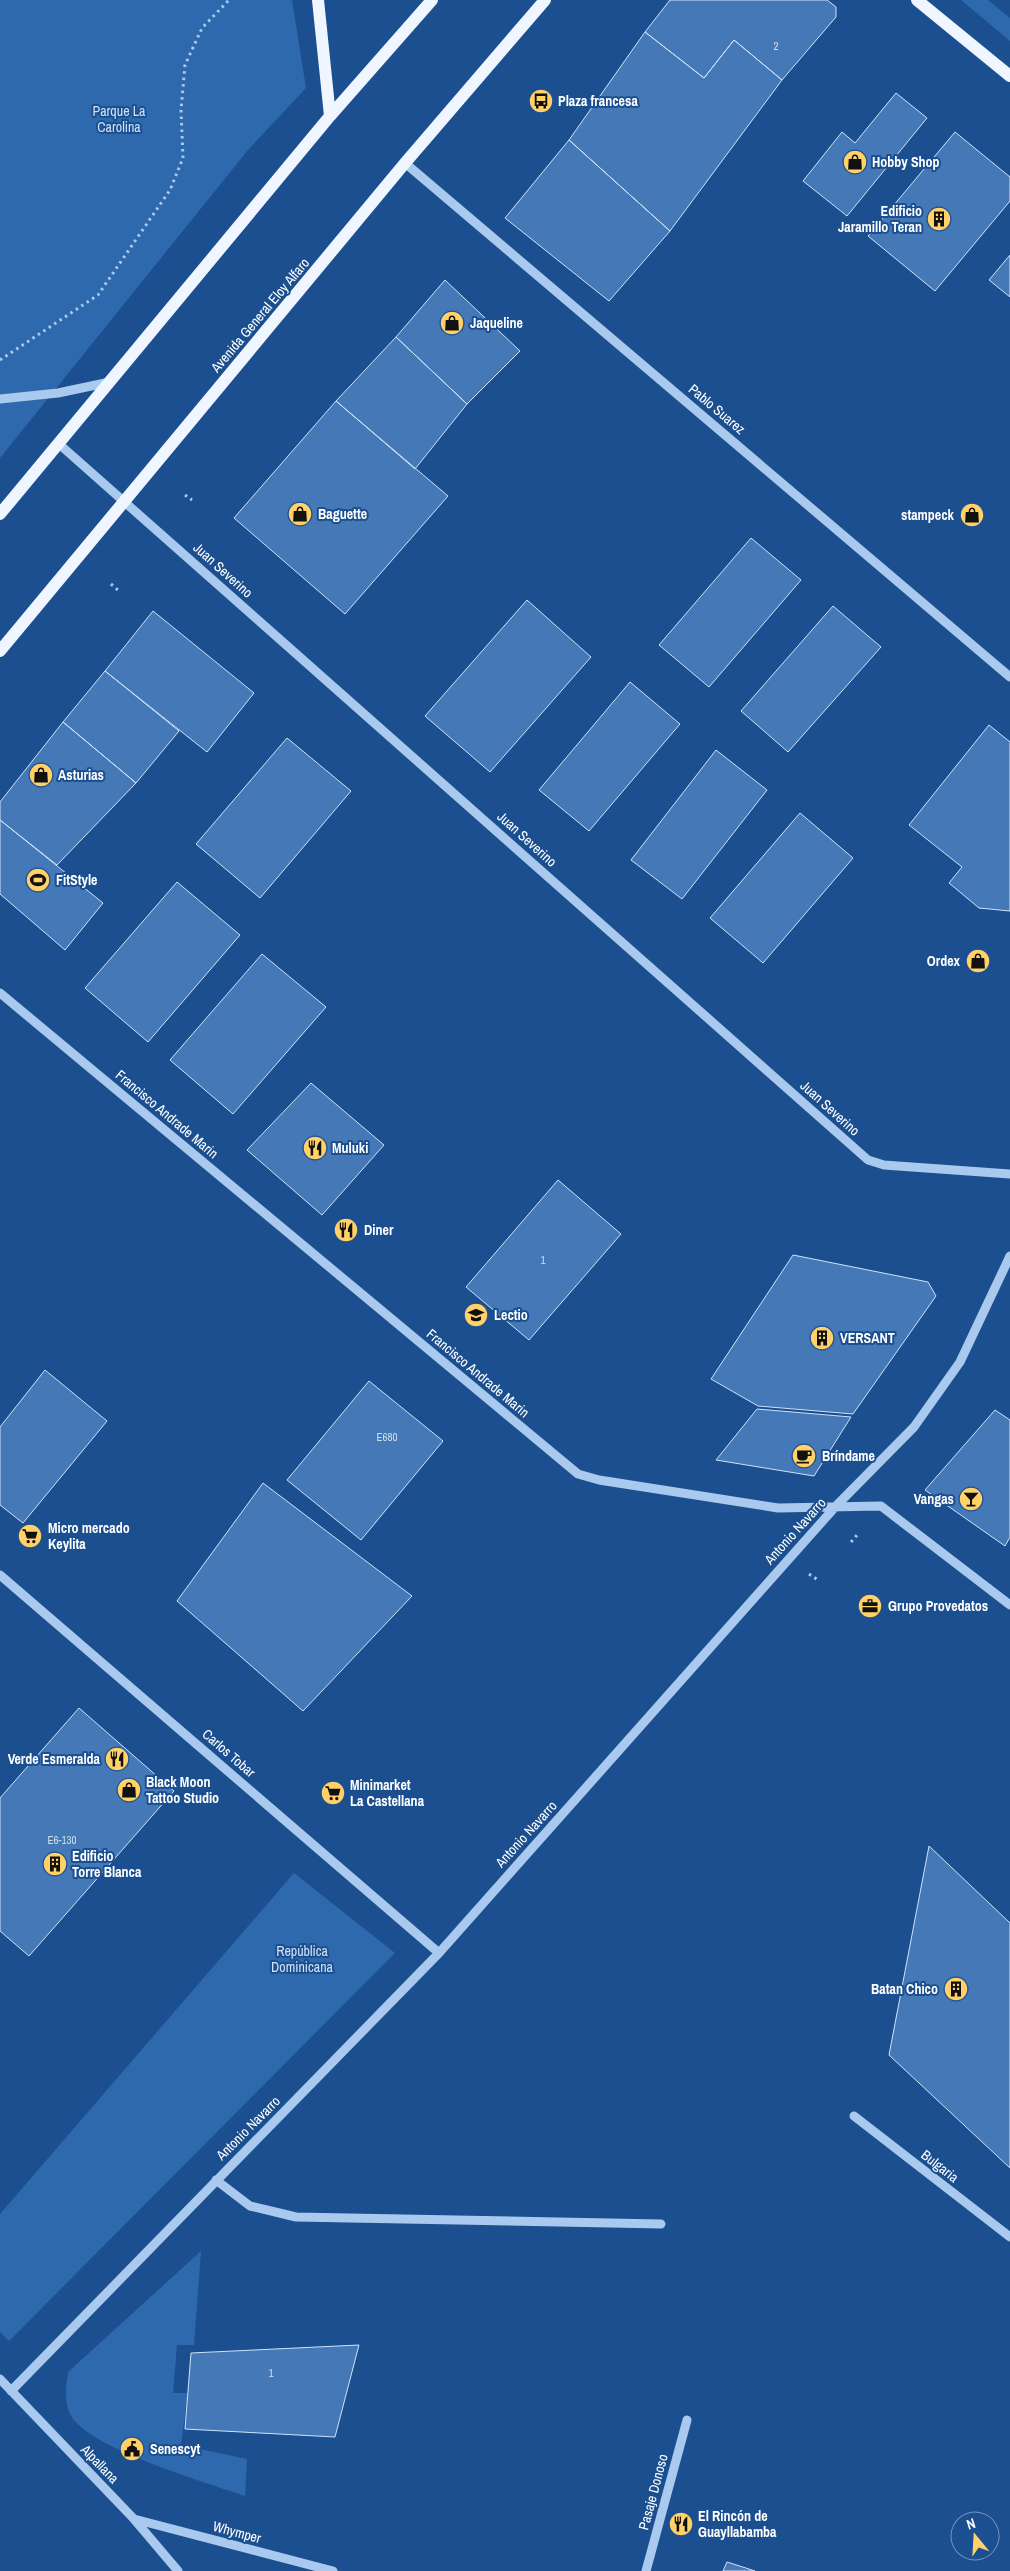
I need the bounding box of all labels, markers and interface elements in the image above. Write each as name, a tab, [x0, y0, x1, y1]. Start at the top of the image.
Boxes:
house number: 2	[773, 39, 779, 53]
bus stop icon: Plaza francesa	[528, 88, 554, 114]
place label: Plaza francesa	[558, 92, 638, 110]
park label: Parque La Carolina	[93, 102, 146, 136]
shop icon: Hobby Shop	[842, 149, 868, 175]
place label: Hobby Shop	[872, 153, 940, 171]
place label: Edificio Jaramillo Teran	[838, 202, 922, 236]
building icon: Edificio Jaramillo Teran	[926, 206, 952, 232]
street label: Avenida General Eloy Alfaro	[206, 254, 313, 377]
shop icon: Jaqueline	[439, 310, 465, 336]
place label: Jaqueline	[470, 314, 523, 332]
street label: Pablo Suarez	[685, 380, 749, 438]
shop icon: Baguette	[287, 501, 313, 527]
shop icon: stampeck	[959, 502, 985, 528]
place label: Baguette	[318, 505, 367, 523]
place label: stampeck	[901, 506, 955, 524]
street label: Juan Severino	[189, 539, 257, 601]
shop icon: Asturias	[28, 762, 54, 788]
place label: Asturias	[58, 766, 104, 784]
street label: Juan Severino	[493, 808, 561, 870]
sports icon: FitStyle	[25, 867, 51, 893]
place label: FitStyle	[56, 871, 97, 889]
shop icon: Ordex	[965, 948, 991, 974]
place label: Ordex	[927, 952, 961, 970]
street label: Francisco Andrade Marin	[112, 1066, 222, 1162]
street label: Juan Severino	[796, 1077, 864, 1139]
restaurant icon: Muluki	[302, 1135, 328, 1161]
place label: Muluki	[332, 1139, 368, 1157]
restaurant icon: Diner	[333, 1217, 359, 1243]
place label: Diner	[364, 1221, 394, 1239]
house number: 1	[540, 1253, 546, 1267]
school or university icon: Lectio	[463, 1302, 489, 1328]
place label: Lectio	[494, 1306, 528, 1324]
street label: Francisco Andrade Marin	[423, 1325, 533, 1421]
building icon: VERSANT	[809, 1325, 835, 1351]
place label: VERSANT	[840, 1329, 895, 1347]
house number: E680	[376, 1430, 398, 1444]
cafe icon: Bríndame	[791, 1443, 817, 1469]
place label: Bríndame	[822, 1447, 875, 1465]
bar icon: Vangas	[958, 1486, 984, 1512]
place label: Vangas	[914, 1490, 954, 1508]
street label: Antonio Navarro	[760, 1494, 830, 1569]
place label: Micro mercado Keylita	[48, 1519, 130, 1553]
supermarket icon: Micro mercado Keylita	[17, 1523, 43, 1549]
office icon: Grupo Provedatos	[857, 1593, 883, 1619]
place label: Grupo Provedatos	[888, 1597, 988, 1615]
street label: Carlos Tobar	[199, 1725, 260, 1781]
restaurant icon: Verde Esmeralda	[104, 1746, 130, 1772]
place label: Verde Esmeralda	[8, 1750, 101, 1768]
place label: Black Moon Tattoo Studio	[146, 1773, 219, 1807]
place label: Minimarket La Castellana	[350, 1776, 425, 1810]
shop icon: Black Moon Tattoo Studio	[116, 1777, 142, 1803]
supermarket icon: Minimarket La Castellana	[320, 1780, 346, 1806]
street label: Antonio Navarro	[491, 1797, 561, 1872]
house number: E6-130	[47, 1833, 77, 1847]
place label: Edificio Torre Blanca	[72, 1847, 142, 1881]
building icon: Edificio Torre Blanca	[42, 1851, 68, 1877]
park label: República Dominicana	[271, 1942, 334, 1976]
building icon: Batan Chico	[943, 1976, 969, 2002]
place label: Batan Chico	[871, 1980, 938, 1998]
street label: Antonio Navarro	[211, 2092, 284, 2165]
street label: Bulgaria	[918, 2146, 963, 2187]
house number: 1	[268, 2366, 274, 2380]
public building icon: Senescyt	[119, 2436, 145, 2462]
street label: Alpallana	[76, 2440, 123, 2488]
place label: Senescyt	[150, 2440, 201, 2458]
street label: Pasaje Donoso	[634, 2452, 672, 2532]
place label: El Rincón de Guayllabamba	[698, 2507, 777, 2541]
restaurant icon: El Rincón de Guayllabamba	[668, 2511, 694, 2537]
north arrow	[950, 2511, 1000, 2561]
text: N	[964, 2514, 978, 2533]
street label: Whymper	[211, 2517, 263, 2547]

